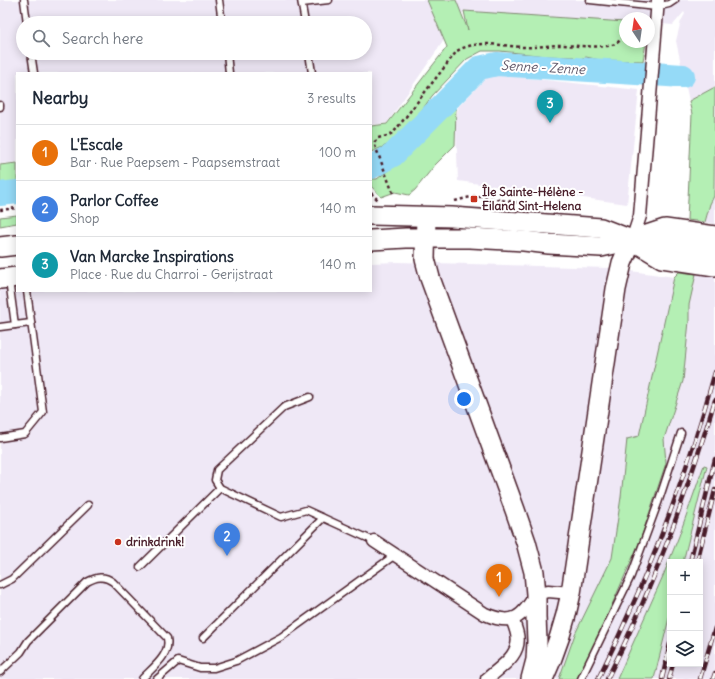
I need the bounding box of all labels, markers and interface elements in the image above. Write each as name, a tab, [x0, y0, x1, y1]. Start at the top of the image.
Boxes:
north arrow	[619, 12, 655, 48]
search box	[16, 16, 372, 60]
icon: search	[30, 27, 52, 49]
text: Search here	[62, 29, 143, 48]
water label: Senne - Zenne	[501, 57, 586, 78]
text: Nearby	[32, 87, 88, 109]
text: 3 results	[307, 90, 356, 107]
pin: 3	[537, 90, 563, 123]
text: L'Escale	[70, 135, 123, 154]
text: 1	[42, 144, 48, 161]
text: 100 m	[319, 144, 356, 161]
text: Bar · Rue Paepsem - Paapsemstraat	[70, 154, 280, 171]
place label: Île Sainte-Hélène - Eiland Sint-Helena	[482, 183, 583, 213]
text: Parlor Coffee	[70, 191, 159, 210]
marker: Île Sainte-Hélène - Eiland Sint-Helena	[469, 194, 479, 204]
text: 2	[41, 200, 49, 217]
text: 140 m	[320, 200, 356, 217]
text: Shop	[70, 210, 99, 227]
text: Van Marcke Inspirations	[70, 247, 234, 266]
text: 3	[41, 256, 49, 273]
text: 140 m	[320, 256, 356, 273]
text: Place · Rue du Charroi - Gerijstraat	[70, 266, 273, 283]
your location	[454, 389, 474, 409]
pin: 2	[214, 523, 240, 556]
place label: drinkdrink!	[126, 534, 184, 549]
marker: drinkdrink!	[113, 537, 123, 547]
map controls	[667, 559, 703, 667]
button: +	[667, 559, 703, 595]
pin: 1	[486, 564, 512, 597]
button: −	[667, 595, 703, 631]
button: layers	[667, 631, 703, 667]

